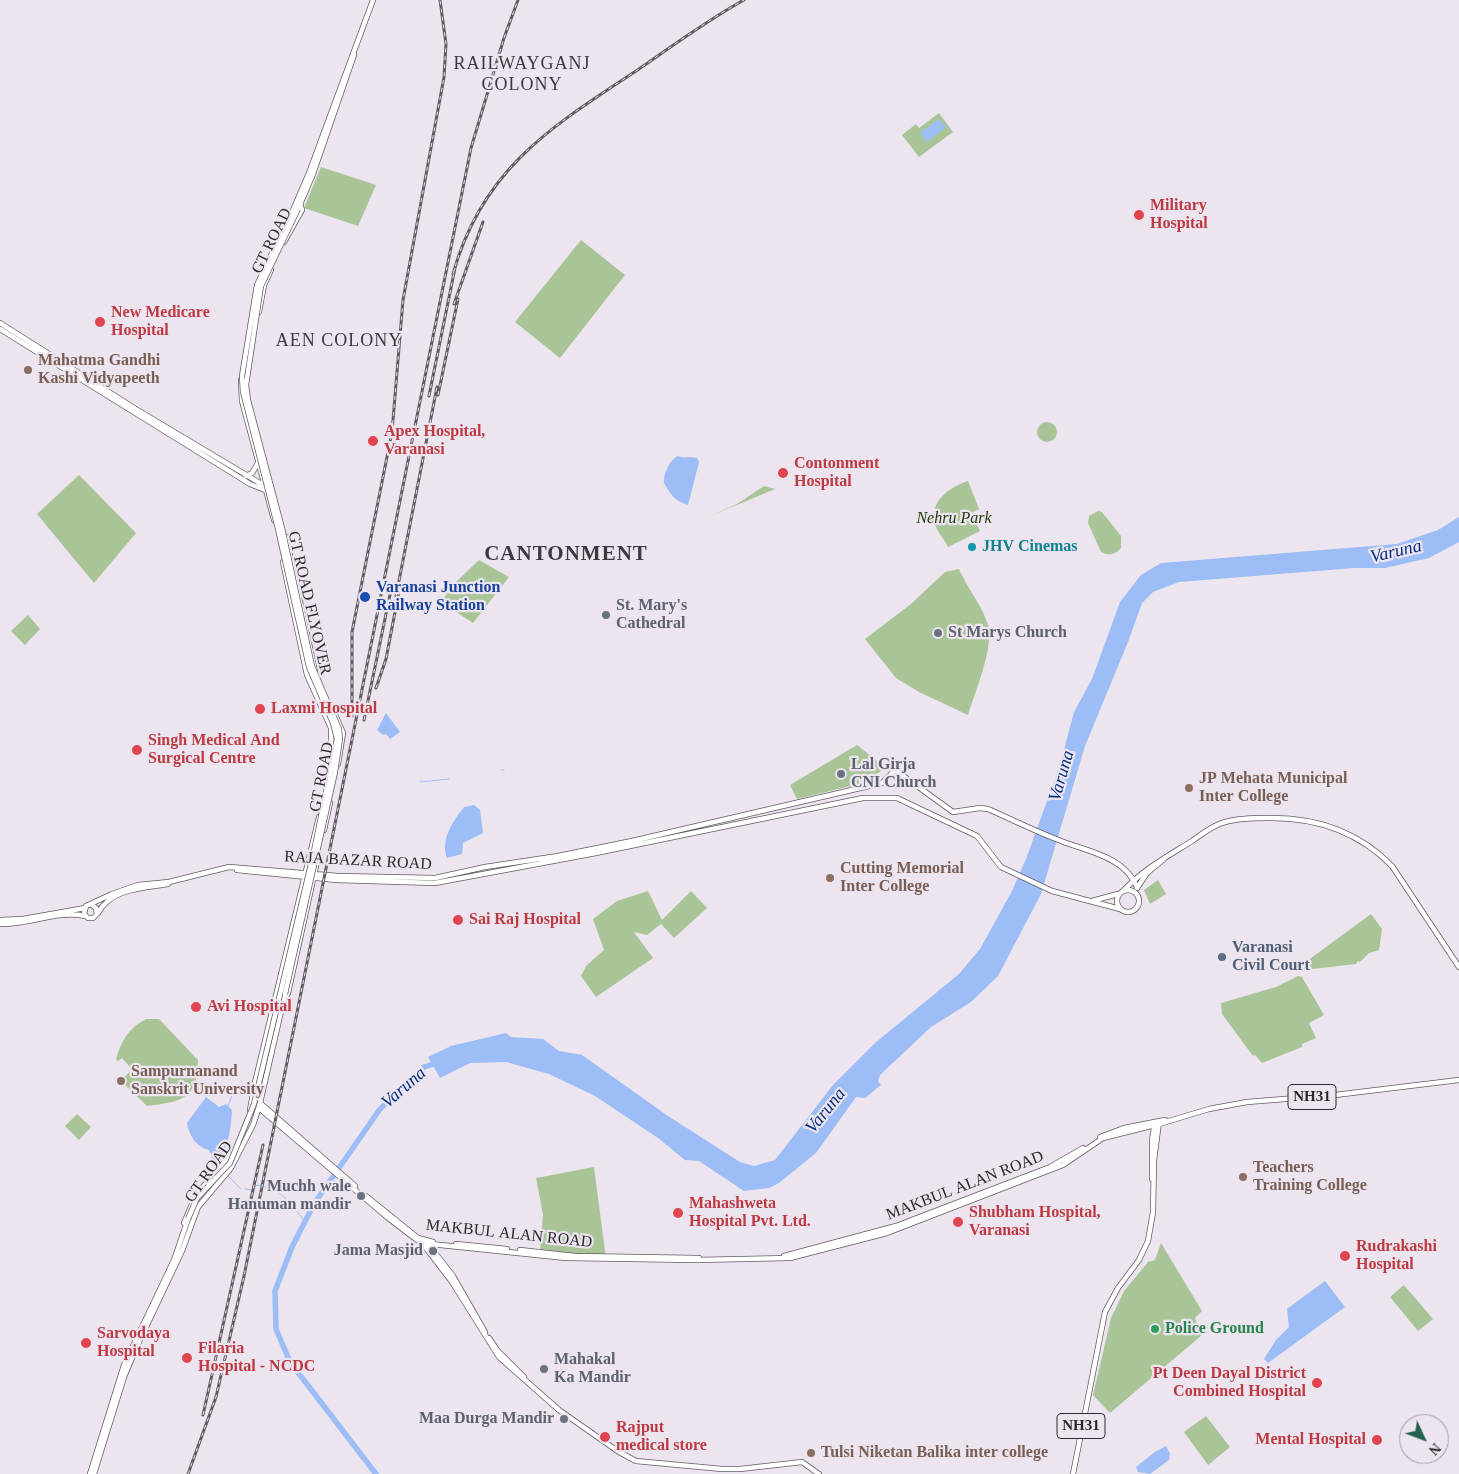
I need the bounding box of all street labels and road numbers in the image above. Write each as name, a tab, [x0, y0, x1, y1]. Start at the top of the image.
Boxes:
street label: GT ROAD	[248, 205, 296, 277]
street label: GT ROAD FLYOVER	[283, 529, 335, 677]
street label: GT ROAD	[306, 740, 338, 814]
street label: RAJA BAZAR ROAD	[284, 848, 432, 874]
road number: NH31	[1288, 1084, 1336, 1110]
street label: GT ROAD	[181, 1138, 237, 1206]
street label: MAKBUL ALAN ROAD	[884, 1147, 1046, 1225]
street label: MAKBUL ALAN ROAD	[425, 1216, 593, 1252]
road number: NH31	[1057, 1414, 1105, 1438]

